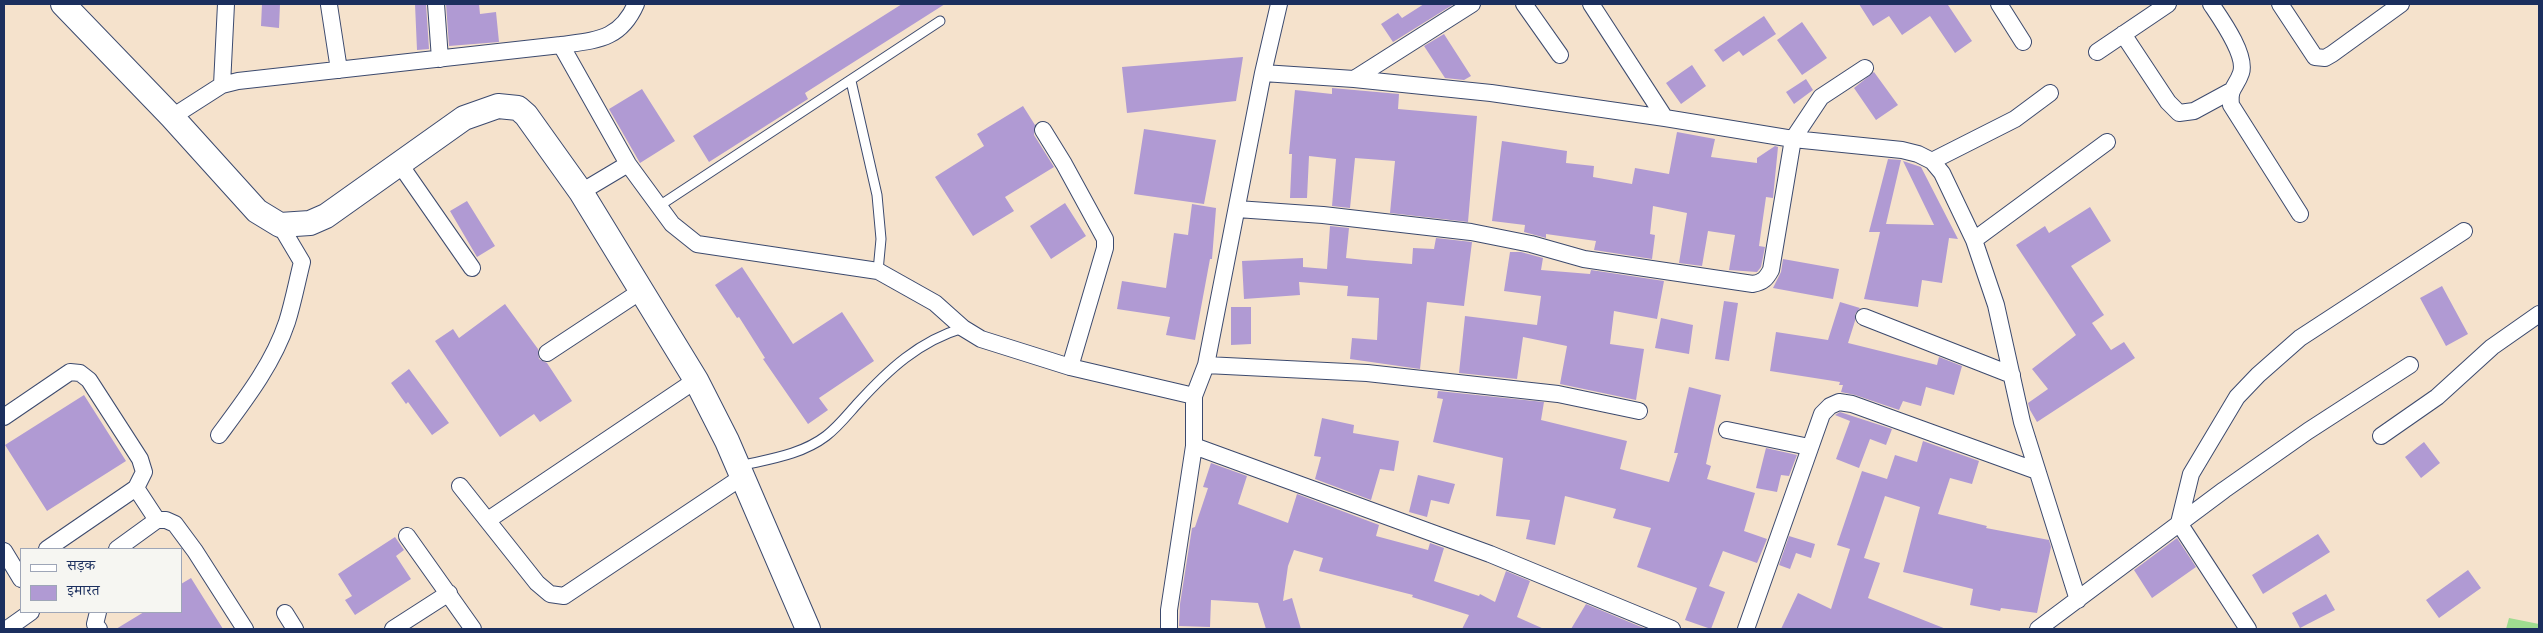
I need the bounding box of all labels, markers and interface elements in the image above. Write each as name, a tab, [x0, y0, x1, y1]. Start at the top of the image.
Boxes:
legend	[20, 548, 182, 613]
text: सड़क	[67, 556, 95, 575]
text: इमारत	[67, 581, 100, 600]

